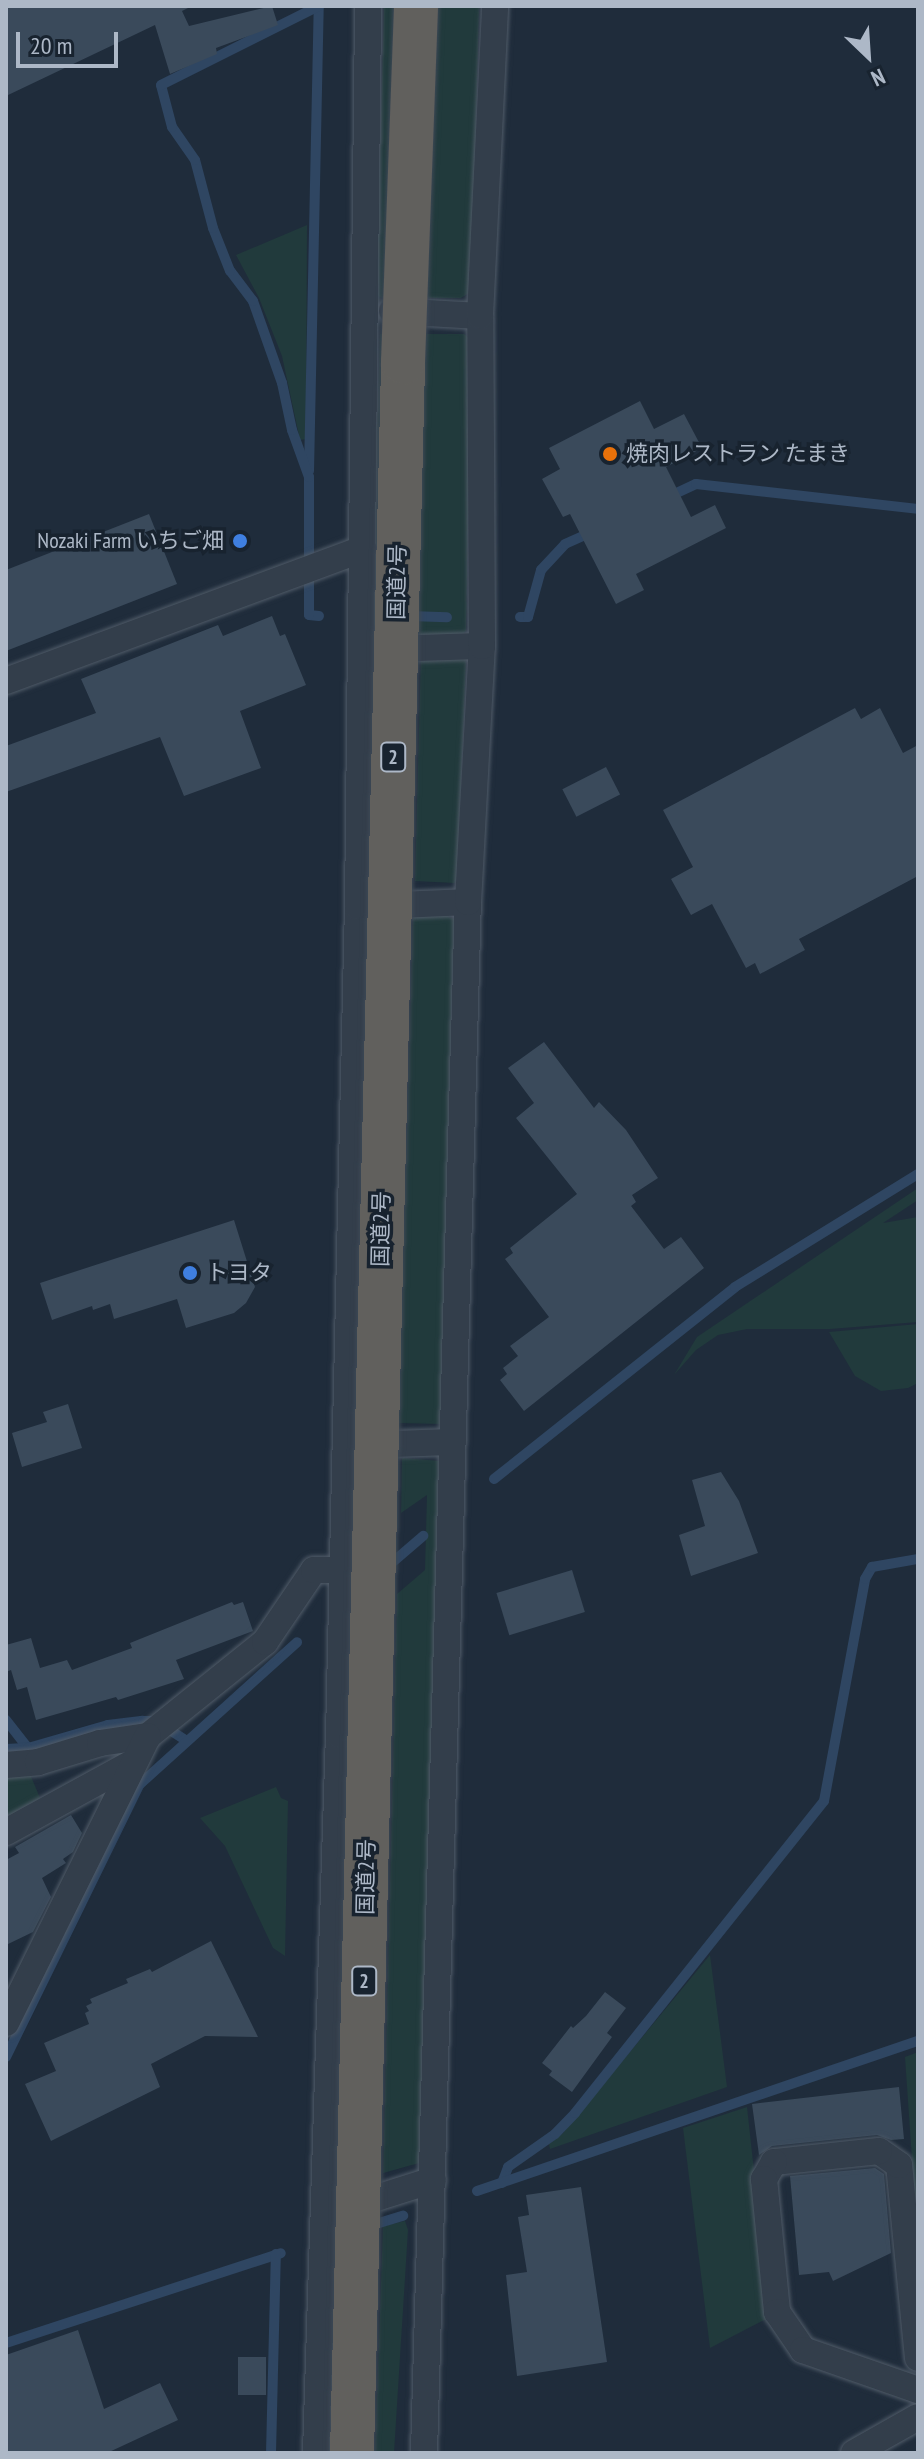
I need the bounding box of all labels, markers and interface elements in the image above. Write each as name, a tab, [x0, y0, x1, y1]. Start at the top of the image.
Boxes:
scale bar	[20, 16, 122, 66]
north arrow	[828, 16, 908, 96]
text: 20 m	[30, 30, 72, 61]
text: N	[867, 63, 889, 93]
place label: 焼肉レストラン たまき	[626, 441, 851, 467]
marker: 焼肉レストラン たまき	[601, 445, 619, 463]
place label: Nozaki Farm いちご畑	[37, 528, 224, 554]
marker: Nozaki Farm いちご畑	[231, 532, 249, 550]
street label: 国道2号	[383, 544, 411, 620]
road number: 2	[379, 741, 407, 773]
street label: 国道2号	[367, 1191, 395, 1267]
place label: トヨタ	[206, 1260, 272, 1286]
marker: トヨタ	[181, 1264, 199, 1282]
street label: 国道2号	[352, 1839, 380, 1915]
road number: 2	[350, 1965, 378, 1997]

